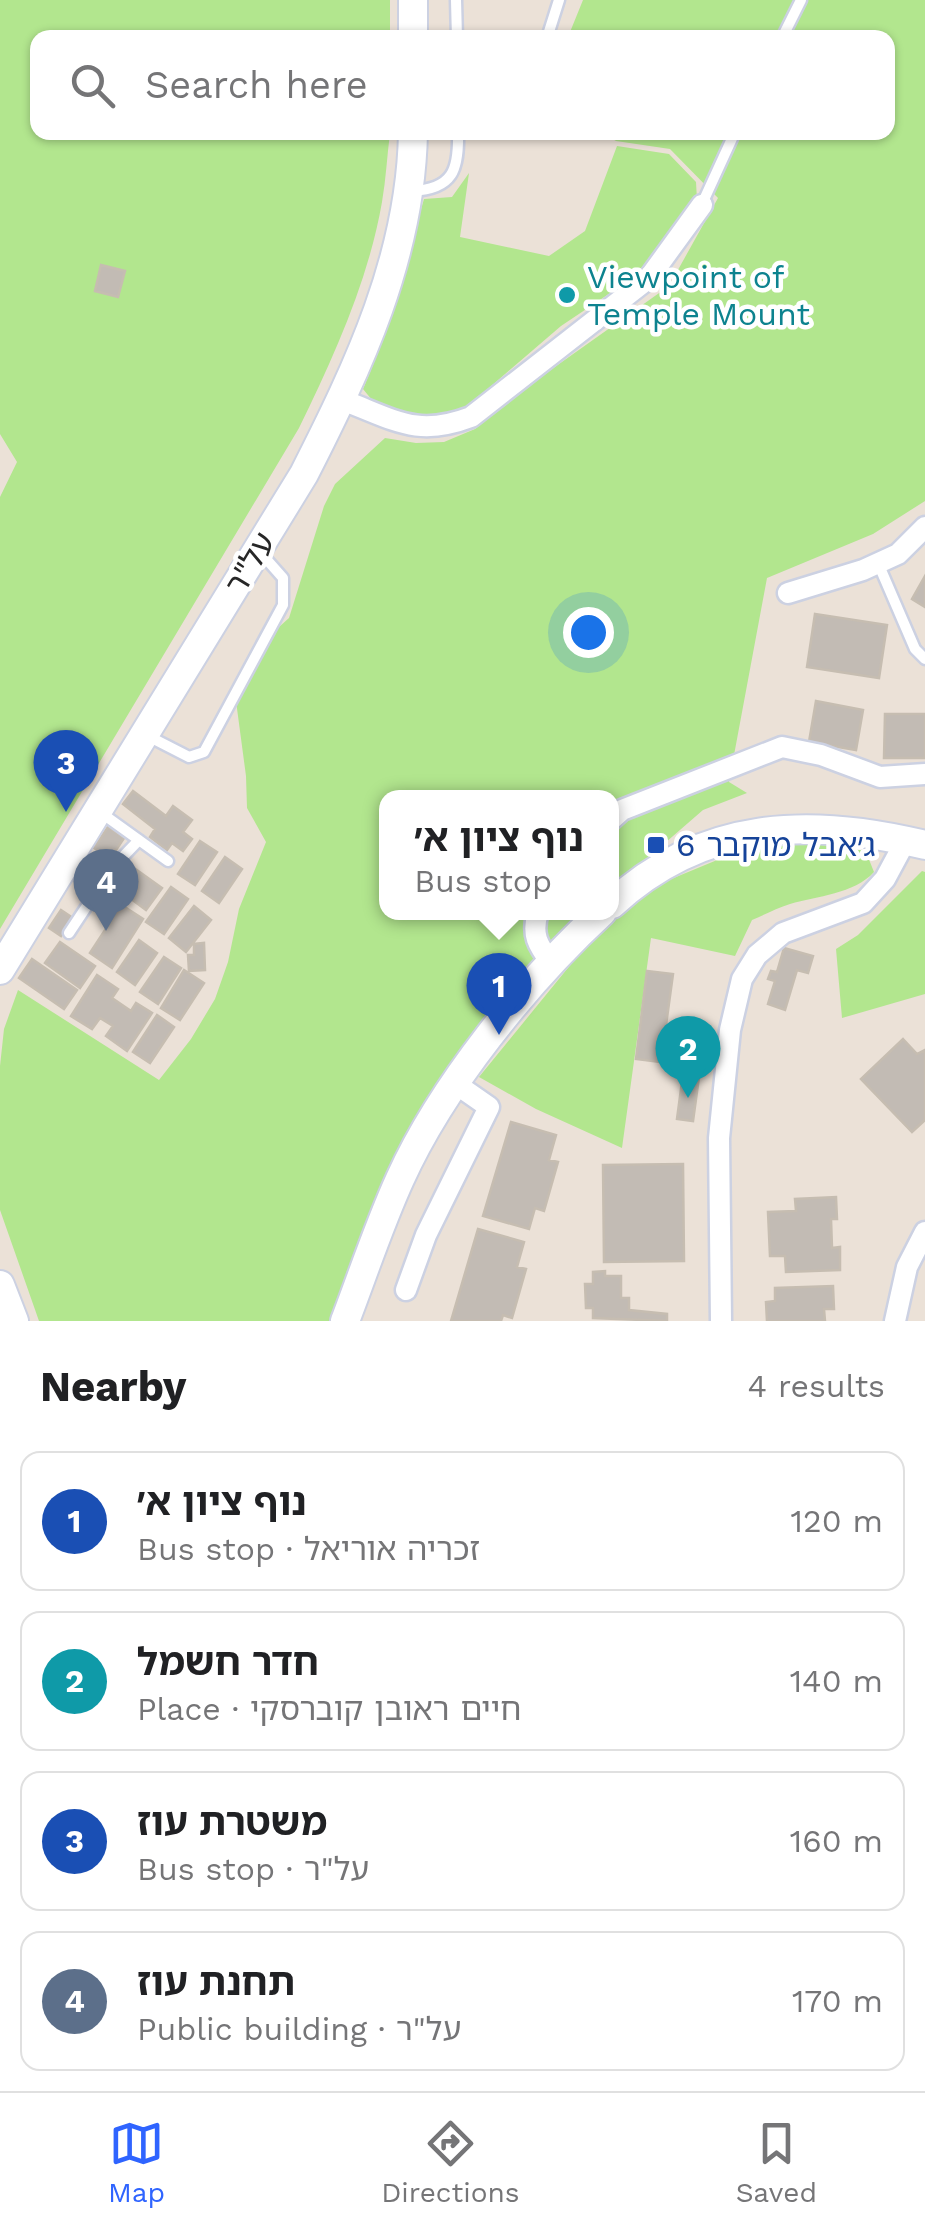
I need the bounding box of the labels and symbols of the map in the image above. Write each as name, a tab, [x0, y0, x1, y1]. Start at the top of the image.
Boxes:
place label: Viewpoint of Temple Mount	[587, 258, 810, 333]
marker: Viewpoint of Temple Mount	[556, 284, 578, 306]
street label: על"ר	[217, 525, 283, 601]
your location	[563, 607, 614, 658]
pin: 3	[34, 730, 98, 812]
place label: ג׳אבל מוקבר 6	[676, 826, 876, 864]
marker: ג׳אבל מוקבר 6	[645, 834, 667, 856]
pin: 4	[74, 848, 138, 931]
pin: 1	[466, 952, 532, 1035]
pin: 2	[656, 1016, 720, 1098]

